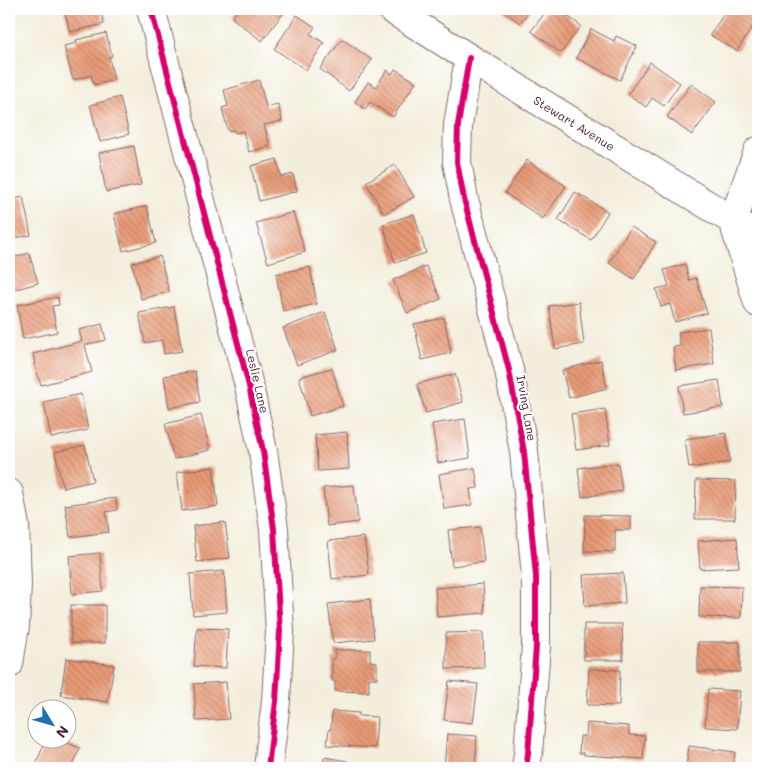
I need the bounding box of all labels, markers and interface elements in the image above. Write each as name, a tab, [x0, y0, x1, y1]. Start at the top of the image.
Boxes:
street label: Stewart Avenue	[531, 92, 618, 154]
street label: Leslie Lane	[243, 347, 273, 415]
street label: Irving Lane	[513, 374, 541, 442]
north arrow	[28, 700, 78, 750]
text: N	[52, 722, 74, 742]

